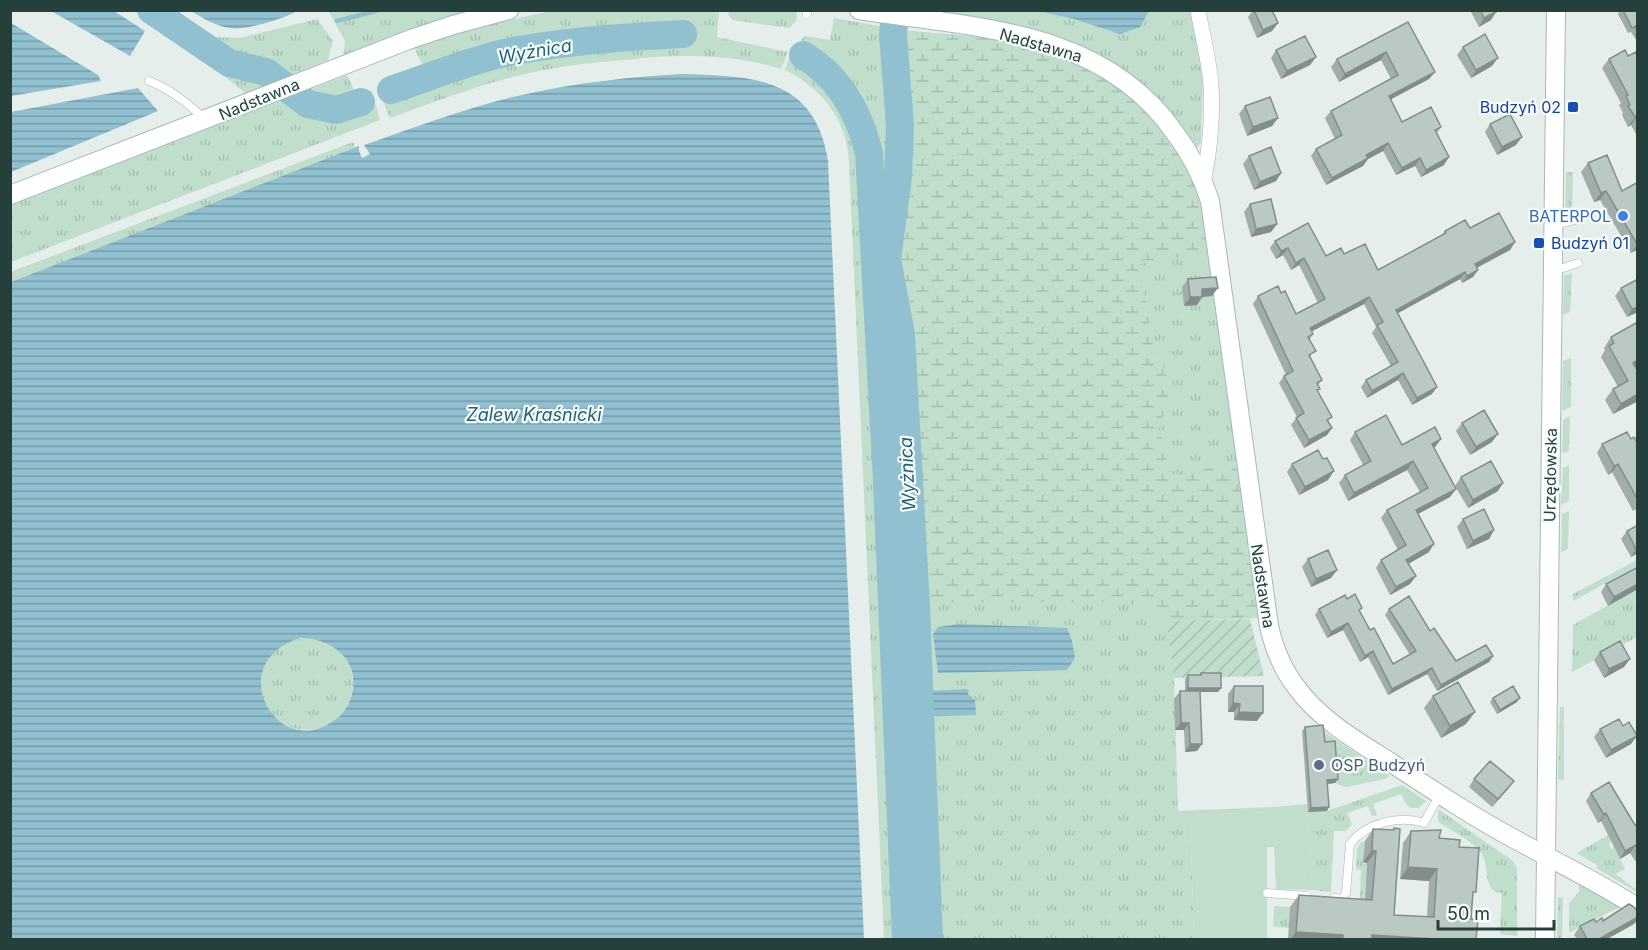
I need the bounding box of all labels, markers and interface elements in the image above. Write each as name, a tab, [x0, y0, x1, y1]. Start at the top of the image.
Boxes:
street label: Nadstawna	[997, 24, 1085, 66]
water label: Wyżnica	[497, 34, 573, 68]
street label: Nadstawna	[216, 74, 302, 124]
place label: Budzyń 02	[1480, 97, 1561, 117]
marker: Budzyń 02	[1566, 100, 1580, 114]
place label: BATERPOL	[1529, 206, 1611, 226]
marker: BATERPOL	[1616, 209, 1630, 223]
place label: Budzyń 01	[1551, 233, 1629, 253]
marker: Budzyń 01	[1532, 236, 1546, 250]
water label: Zalew Kraśnicki	[466, 404, 602, 425]
street label: Urzędowska	[1539, 428, 1561, 522]
water label: Wyżnica	[895, 436, 919, 512]
street label: Nadstawna	[1246, 542, 1280, 630]
place label: OSP Budzyń	[1331, 755, 1425, 775]
marker: OSP Budzyń	[1312, 758, 1326, 772]
scale bar	[1438, 893, 1554, 931]
text: 50 m	[1447, 903, 1490, 924]

